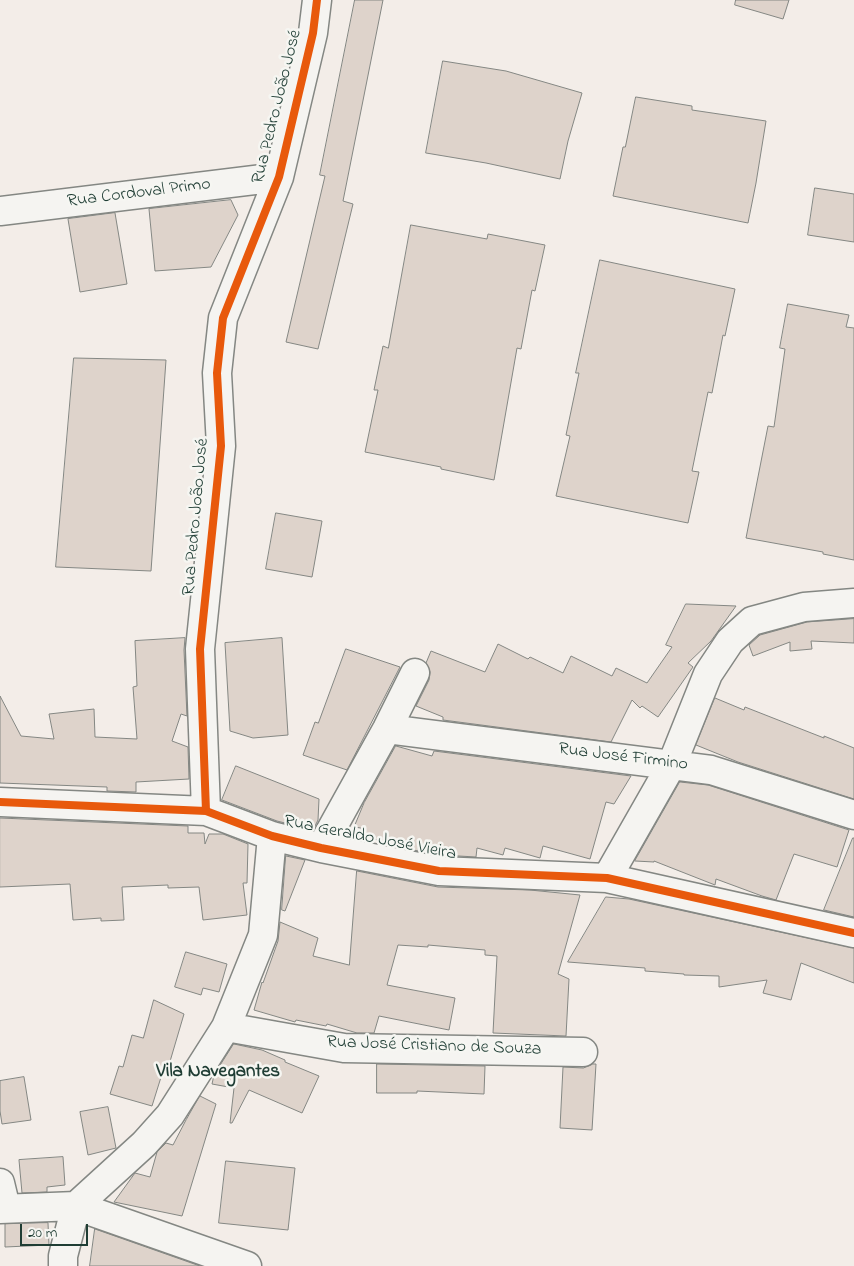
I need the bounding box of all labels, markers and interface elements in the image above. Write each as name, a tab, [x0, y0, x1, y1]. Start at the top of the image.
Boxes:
street label: Rua Pedro João José	[248, 28, 308, 186]
street label: Rua Cordoval Primo	[66, 174, 212, 214]
street label: Rua Pedro João José	[179, 437, 215, 597]
street label: Rua José Firmino	[557, 739, 689, 777]
street label: Rua Geraldo José Vieira	[282, 812, 458, 866]
street label: Rua José Cristiano de Souza	[326, 1032, 542, 1062]
district label: Vila Navegantes	[156, 1062, 280, 1084]
scale bar	[22, 1214, 90, 1246]
text: 20 m	[28, 1222, 57, 1244]

